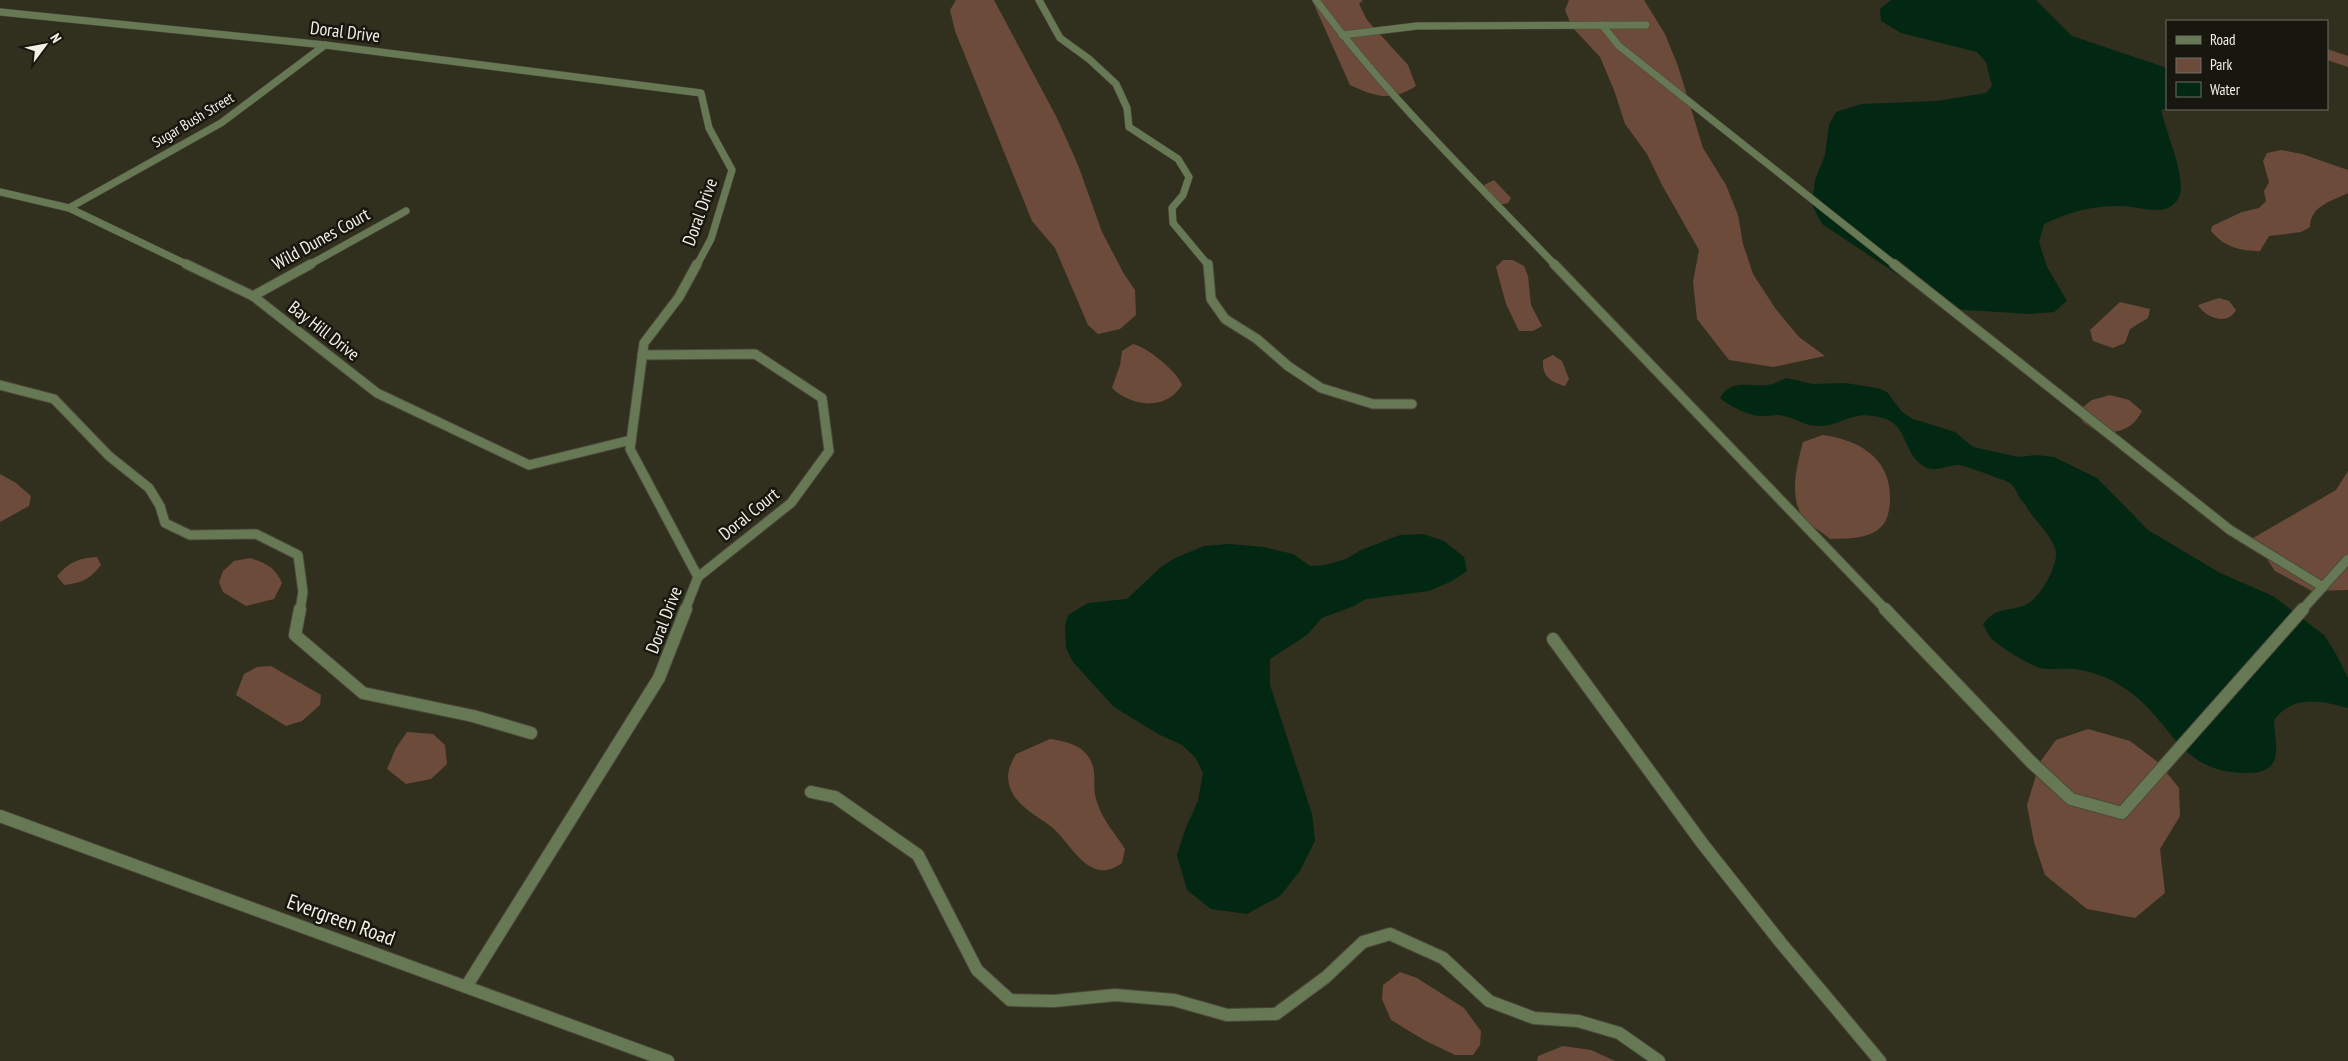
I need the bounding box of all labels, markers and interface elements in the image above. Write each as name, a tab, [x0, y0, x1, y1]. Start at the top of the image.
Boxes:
street label: Doral Drive	[309, 16, 381, 47]
north arrow	[20, 20, 70, 70]
legend	[2166, 20, 2328, 110]
text: N	[46, 30, 66, 46]
text: Road	[2210, 30, 2236, 49]
text: Park	[2210, 55, 2232, 74]
text: Water	[2210, 80, 2241, 99]
street label: Sugar Bush Street	[148, 88, 237, 151]
street label: Doral Drive	[677, 175, 722, 249]
street label: Wild Dunes Court	[268, 202, 374, 275]
street label: Bay Hill Drive	[284, 296, 365, 366]
street label: Doral Court	[714, 482, 784, 545]
street label: Doral Drive	[640, 583, 687, 657]
street label: Evergreen Road	[283, 888, 399, 952]

